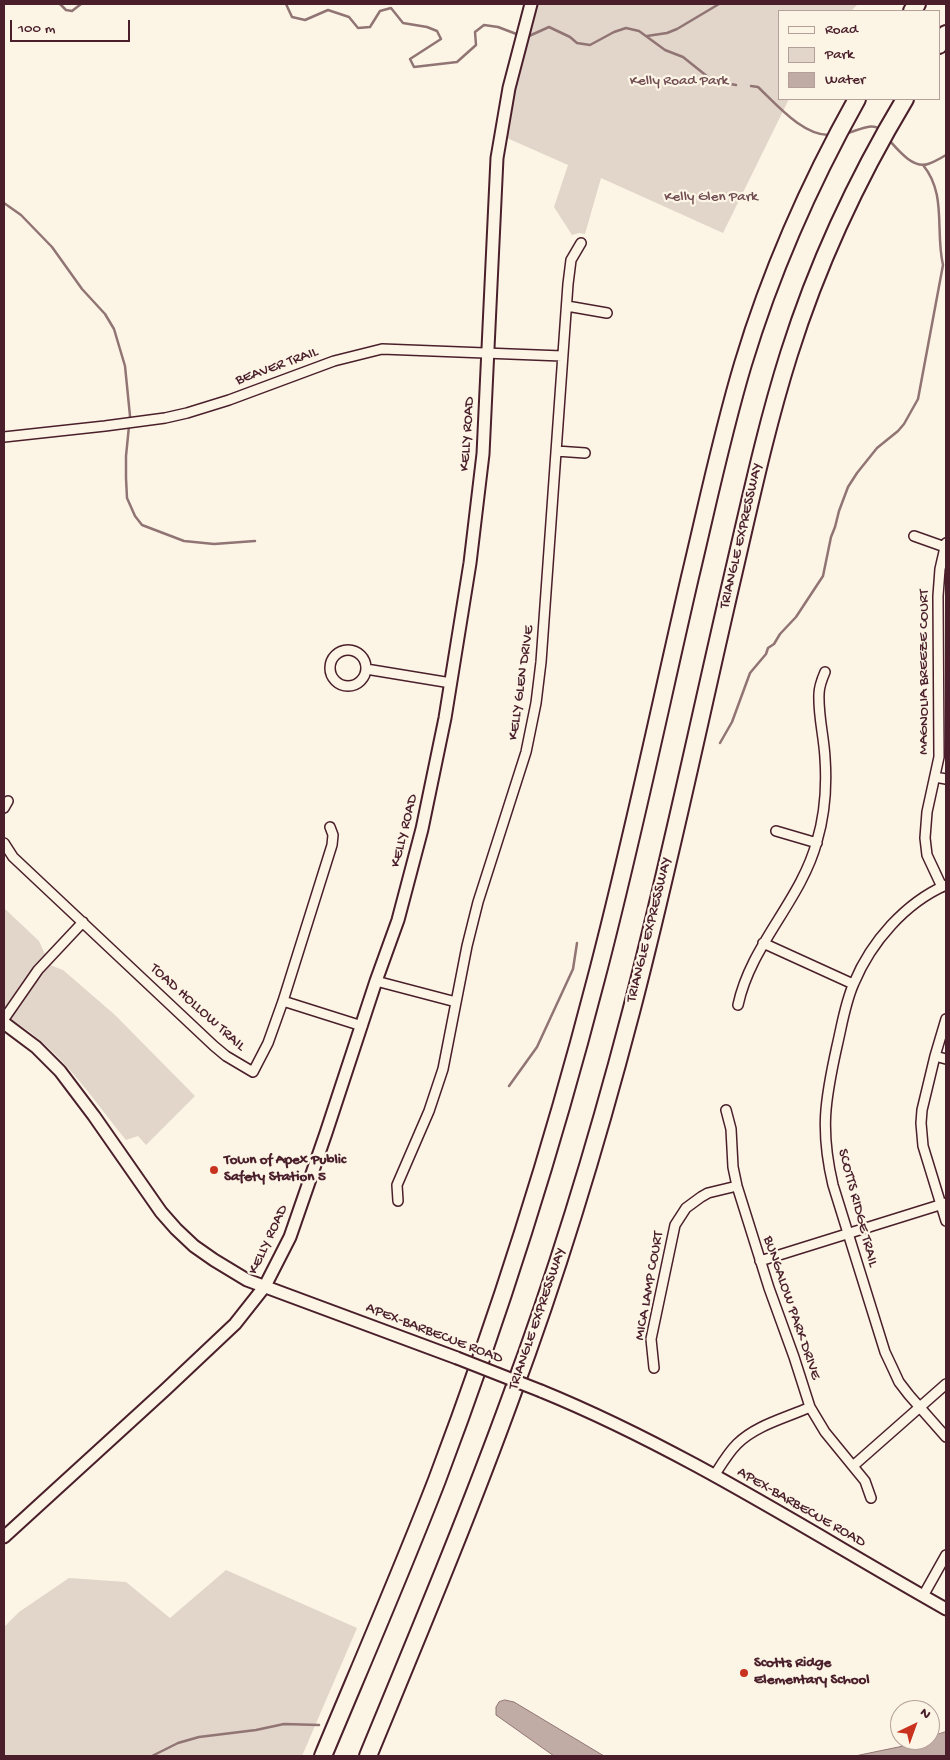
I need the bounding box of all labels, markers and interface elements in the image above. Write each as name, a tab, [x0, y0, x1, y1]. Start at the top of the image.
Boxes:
scale bar	[12, 10, 132, 42]
legend	[778, 10, 940, 100]
text: 100 m	[18, 20, 55, 38]
text: Road	[825, 21, 858, 39]
text: Park	[825, 46, 854, 64]
text: Water	[825, 71, 865, 89]
park label: Kelly Road Park	[630, 73, 728, 91]
park label: Kelly Glen Park	[664, 189, 758, 207]
street label: BEAVER TRAIL	[233, 344, 321, 390]
street label: KELLY ROAD	[456, 396, 480, 472]
street label: TRIANGLE EXPRESSWAY	[716, 461, 768, 611]
street label: MAGNOLIA BREEZE COURT	[916, 589, 934, 755]
street label: KELLY GLEN DRIVE	[505, 624, 539, 742]
street label: KELLY ROAD	[387, 793, 423, 869]
street label: TRIANGLE EXPRESSWAY	[623, 856, 677, 1004]
street label: TOAD HOLLOW TRAIL	[145, 960, 249, 1056]
street label: SCOTTS RIDGE TRAIL	[833, 1147, 881, 1269]
place label: Town of Apex Public Safety Station 5	[224, 1152, 346, 1187]
marker: Town of Apex Public Safety Station 5	[208, 1164, 220, 1176]
street label: KELLY ROAD	[245, 1202, 293, 1278]
street label: MICA LAMP COURT	[632, 1230, 668, 1342]
street label: BUNGALOW PARK DRIVE	[758, 1234, 824, 1382]
street label: TRIANGLE EXPRESSWAY	[505, 1246, 571, 1392]
street label: APEX-BARBECUE ROAD	[363, 1299, 505, 1369]
street label: APEX-BARBECUE ROAD	[733, 1464, 869, 1552]
place label: Scotts Ridge Elementary School	[754, 1655, 870, 1690]
marker: Scotts Ridge Elementary School	[738, 1667, 750, 1679]
north arrow	[890, 1700, 940, 1750]
text: N	[916, 1705, 934, 1724]

